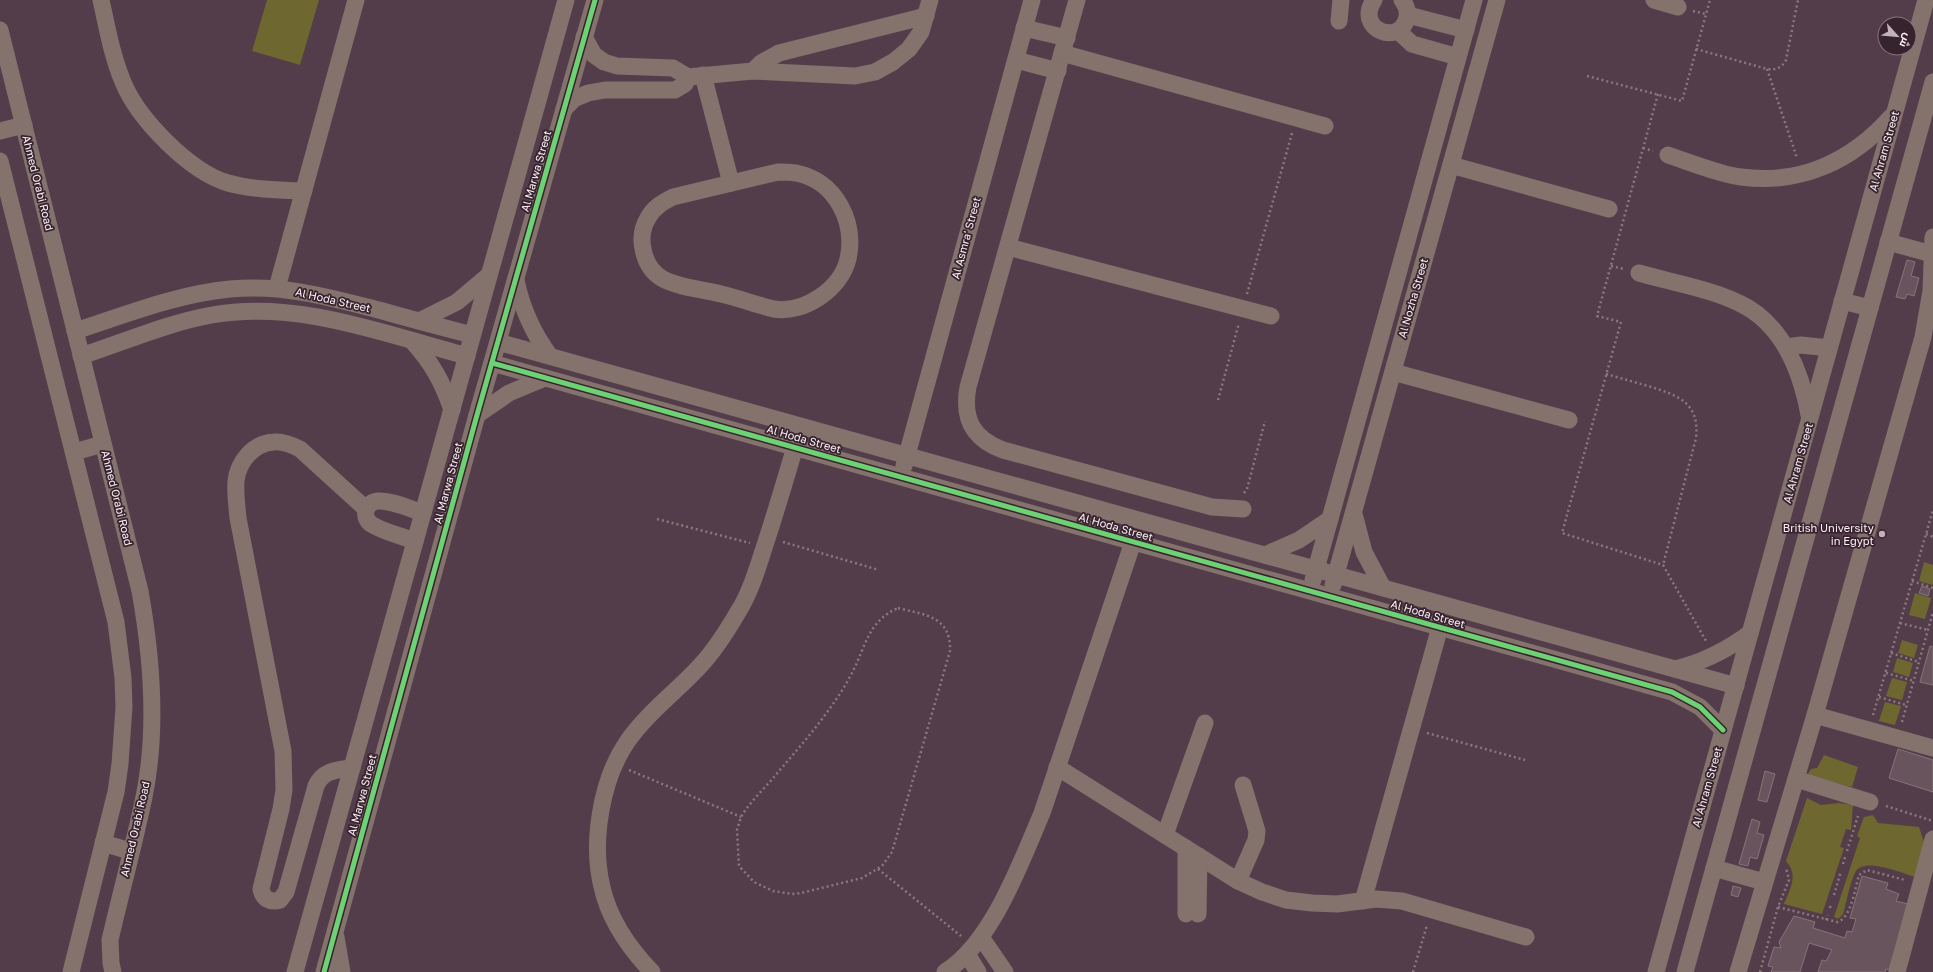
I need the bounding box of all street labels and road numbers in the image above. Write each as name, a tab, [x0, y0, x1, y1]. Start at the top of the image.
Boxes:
street label: Al Ahram Street	[1866, 109, 1901, 193]
street label: Al Marwa Street	[518, 129, 553, 213]
street label: Ahmed Orabi Road	[20, 134, 57, 232]
street label: Al Asmra' Street	[948, 195, 983, 280]
street label: Al Nozha Street	[1395, 257, 1430, 339]
street label: Al Hoda Street	[294, 285, 372, 314]
street label: Al Ahram Street	[1780, 421, 1815, 505]
street label: Al Hoda Street	[765, 422, 843, 455]
street label: Al Marwa Street	[430, 441, 465, 525]
street label: Ahmed Orabi Road	[99, 449, 136, 547]
street label: Al Hoda Street	[1077, 510, 1155, 543]
street label: Al Hoda Street	[1389, 597, 1467, 630]
street label: Al Ahram Street	[1689, 745, 1724, 829]
street label: Al Marwa Street	[344, 753, 379, 837]
street label: Ahmed Orabi Road	[117, 780, 152, 878]

